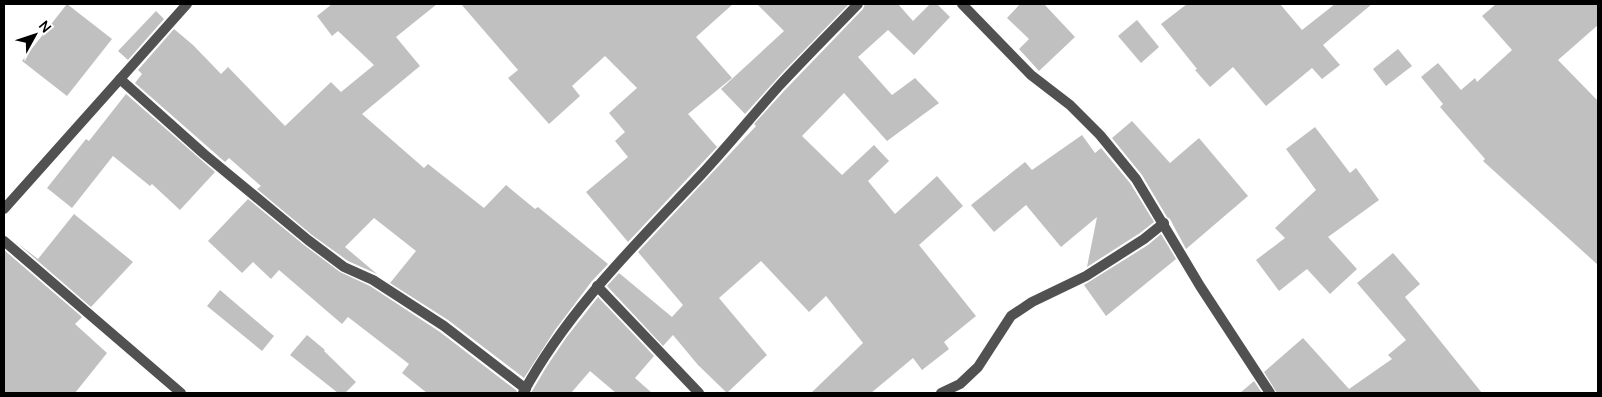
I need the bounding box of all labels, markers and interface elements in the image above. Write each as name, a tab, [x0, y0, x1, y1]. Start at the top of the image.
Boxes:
north arrow	[10, 10, 60, 60]
text: N	[35, 16, 56, 36]

